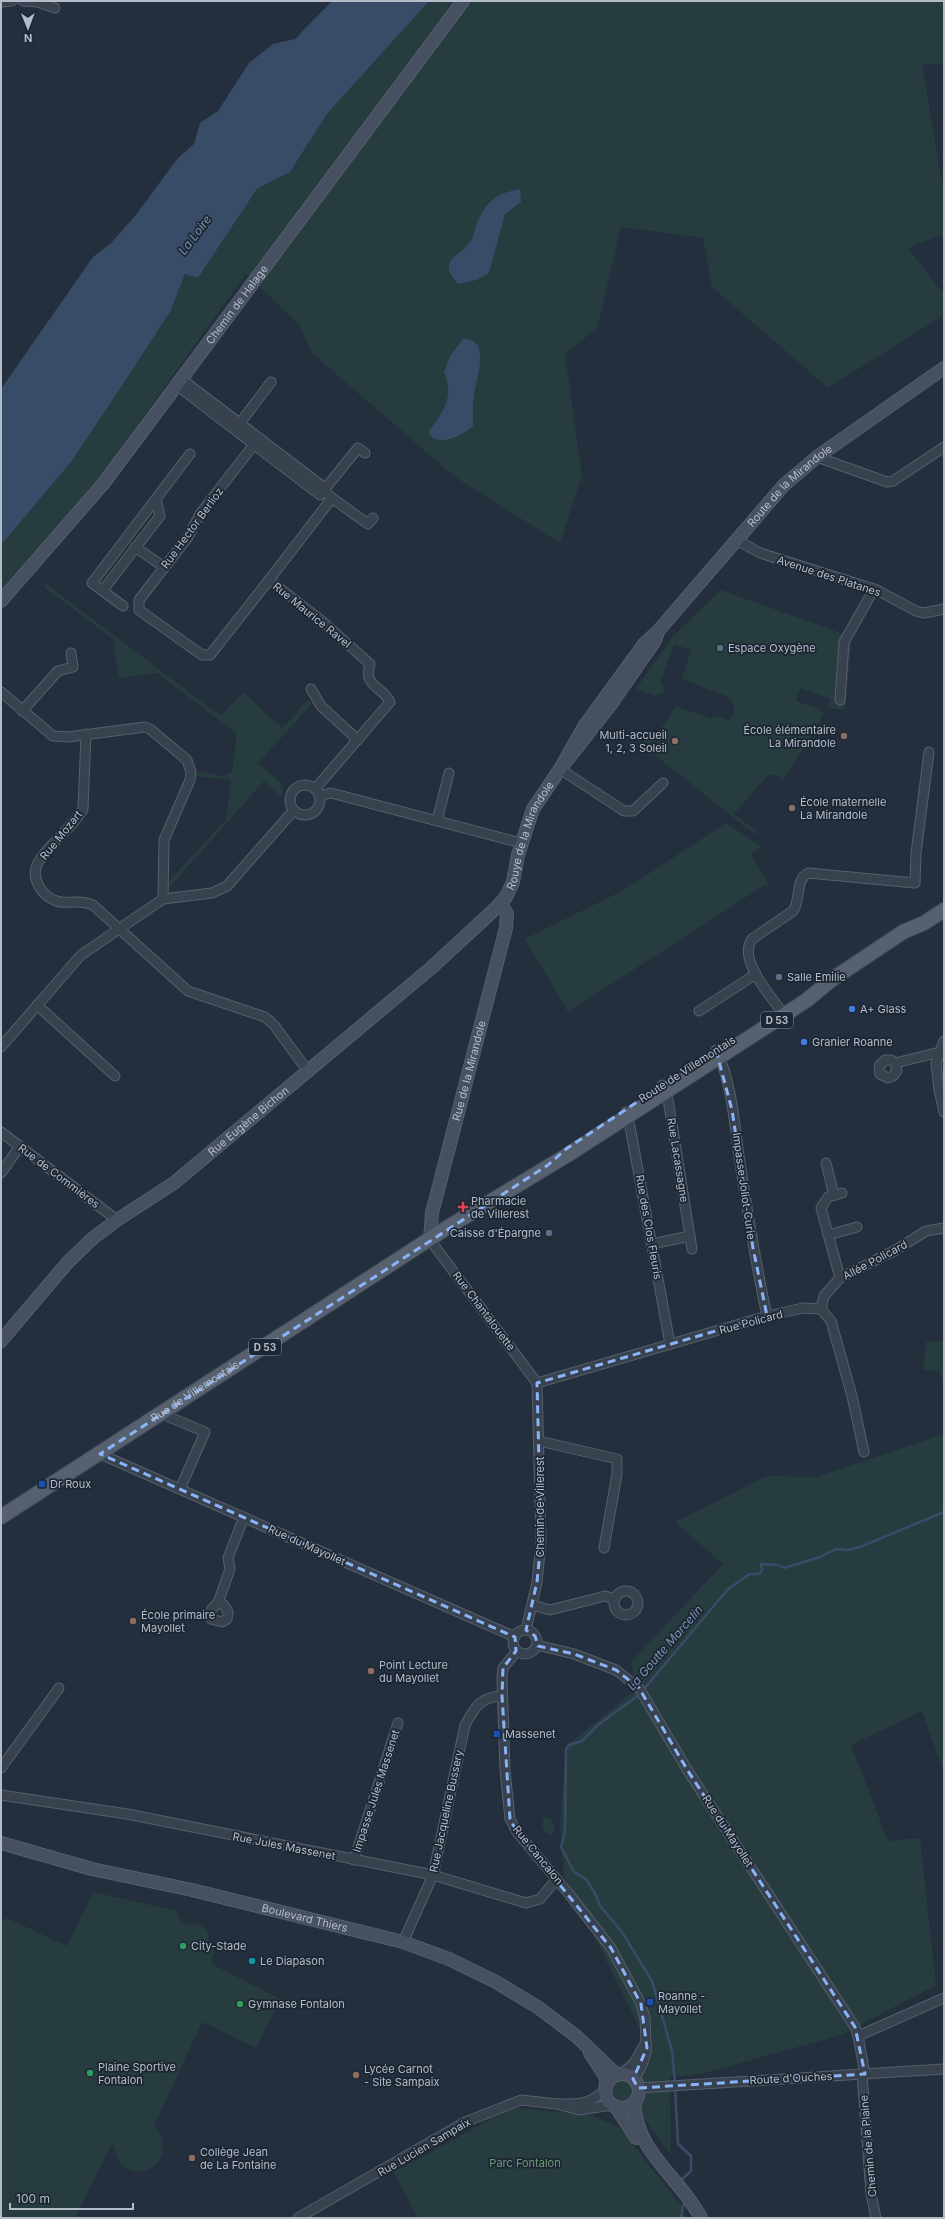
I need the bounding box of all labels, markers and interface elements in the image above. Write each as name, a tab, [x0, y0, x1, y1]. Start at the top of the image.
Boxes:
north arrow	[8, 8, 48, 48]
text: N	[24, 31, 32, 45]
water label: La Loire	[175, 212, 214, 257]
street label: Chemin de Halage	[203, 262, 271, 347]
street label: Route de la Mirandole	[744, 442, 835, 530]
street label: Rue Hector Berlioz	[158, 485, 226, 571]
street label: Avenue des Platanes	[775, 553, 883, 599]
street label: Rue Maurice Ravel	[270, 579, 354, 651]
place label: Espace Oxygène	[728, 641, 816, 655]
marker: Espace Oxygène	[715, 643, 725, 653]
place label: École élémentaire La Mirandole	[743, 723, 836, 750]
place label: Multi-accueil 1, 2, 3 Soleil	[599, 728, 667, 755]
marker: École élémentaire La Mirandole	[839, 731, 849, 741]
marker: Multi-accueil 1, 2, 3 Soleil	[670, 736, 680, 746]
street label: Rouye de la Mirandole	[503, 779, 557, 892]
place label: École maternelle La Mirandole	[800, 795, 886, 822]
marker: École maternelle La Mirandole	[787, 803, 797, 813]
street label: Rue Mozart	[37, 807, 85, 863]
place label: Salle Emilie	[787, 970, 846, 984]
marker: Salle Emilie	[774, 972, 784, 982]
place label: A+ Glass	[860, 1002, 906, 1016]
marker: A+ Glass	[847, 1004, 857, 1014]
road number: D 53	[761, 1012, 793, 1028]
street label: Rue de la Mirandole	[449, 1019, 489, 1123]
street label: Route de Villemontais	[636, 1032, 738, 1105]
place label: Granier Roanne	[812, 1035, 893, 1049]
marker: Granier Roanne	[799, 1037, 809, 1047]
street label: Rue Eugène Bichon	[205, 1083, 292, 1159]
street label: Rue Lacassagne	[664, 1117, 692, 1203]
street label: Impasse Joliot-Curie	[730, 1132, 758, 1240]
street label: Rue de Commières	[15, 1141, 103, 1211]
street label: Rue des Clos Fleuris	[633, 1173, 665, 1281]
place label: Pharmacie de Villerest	[471, 1194, 529, 1221]
marker: Pharmacie de Villerest	[458, 1202, 468, 1212]
place label: Caisse d'Épargne	[450, 1226, 541, 1240]
marker: Caisse d'Épargne	[544, 1228, 554, 1238]
street label: Allée Policard	[840, 1237, 910, 1283]
street label: Rue Chantalouette	[450, 1269, 518, 1353]
street label: Rue Policard	[718, 1307, 784, 1337]
road number: D 53	[249, 1339, 281, 1355]
street label: Rue de Villemontais	[148, 1357, 242, 1425]
street label: Chemin de Villerest	[533, 1456, 547, 1557]
place label: Dr Roux	[50, 1477, 91, 1491]
marker: Dr Roux	[37, 1479, 47, 1489]
street label: Rue du Mayollet	[266, 1522, 348, 1568]
water label: La Goutte Marcelin	[624, 1602, 706, 1693]
place label: École primaire Mayollet	[141, 1608, 215, 1635]
marker: École primaire Mayollet	[128, 1616, 138, 1626]
place label: Point Lecture du Mayollet	[379, 1658, 448, 1685]
marker: Point Lecture du Mayollet	[366, 1666, 376, 1676]
place label: Massenet	[505, 1727, 556, 1741]
street label: Impasse Jules Massenet	[350, 1728, 403, 1854]
marker: Massenet	[492, 1729, 502, 1739]
street label: Rue Jacqueline Bussery	[426, 1748, 466, 1874]
street label: Rue du Mayollet	[699, 1792, 757, 1870]
street label: Rue Cancalon	[510, 1823, 566, 1887]
street label: Rue Jules Massenet	[231, 1829, 337, 1863]
street label: Boulevard Thiers	[260, 1900, 349, 1935]
place label: City-Stade	[191, 1939, 246, 1953]
marker: City-Stade	[178, 1941, 188, 1951]
place label: Le Diapason	[260, 1954, 324, 1968]
marker: Le Diapason	[247, 1956, 257, 1966]
place label: Roanne - Mayollet	[658, 1989, 705, 2016]
place label: Gymnase Fontalon	[248, 1997, 345, 2011]
marker: Roanne - Mayollet	[645, 1997, 655, 2007]
marker: Gymnase Fontalon	[235, 1999, 245, 2009]
place label: Plaine Sportive Fontalon	[98, 2060, 176, 2087]
place label: Lycée Carnot - Site Sampaix	[364, 2062, 439, 2089]
marker: Plaine Sportive Fontalon	[85, 2068, 95, 2078]
street label: Route d'Ouches	[749, 2069, 833, 2087]
marker: Lycée Carnot - Site Sampaix	[351, 2070, 361, 2080]
street label: Chemin de la Plaine	[857, 2094, 879, 2198]
street label: Rue Lucien Sampaix	[375, 2115, 473, 2179]
place label: Collège Jean de La Fontaine	[200, 2145, 276, 2172]
marker: Collège Jean de La Fontaine	[187, 2153, 197, 2163]
park label: Parc Fontalon	[489, 2156, 561, 2170]
scale bar	[10, 2185, 133, 2211]
text: 100 m	[16, 2191, 50, 2206]

